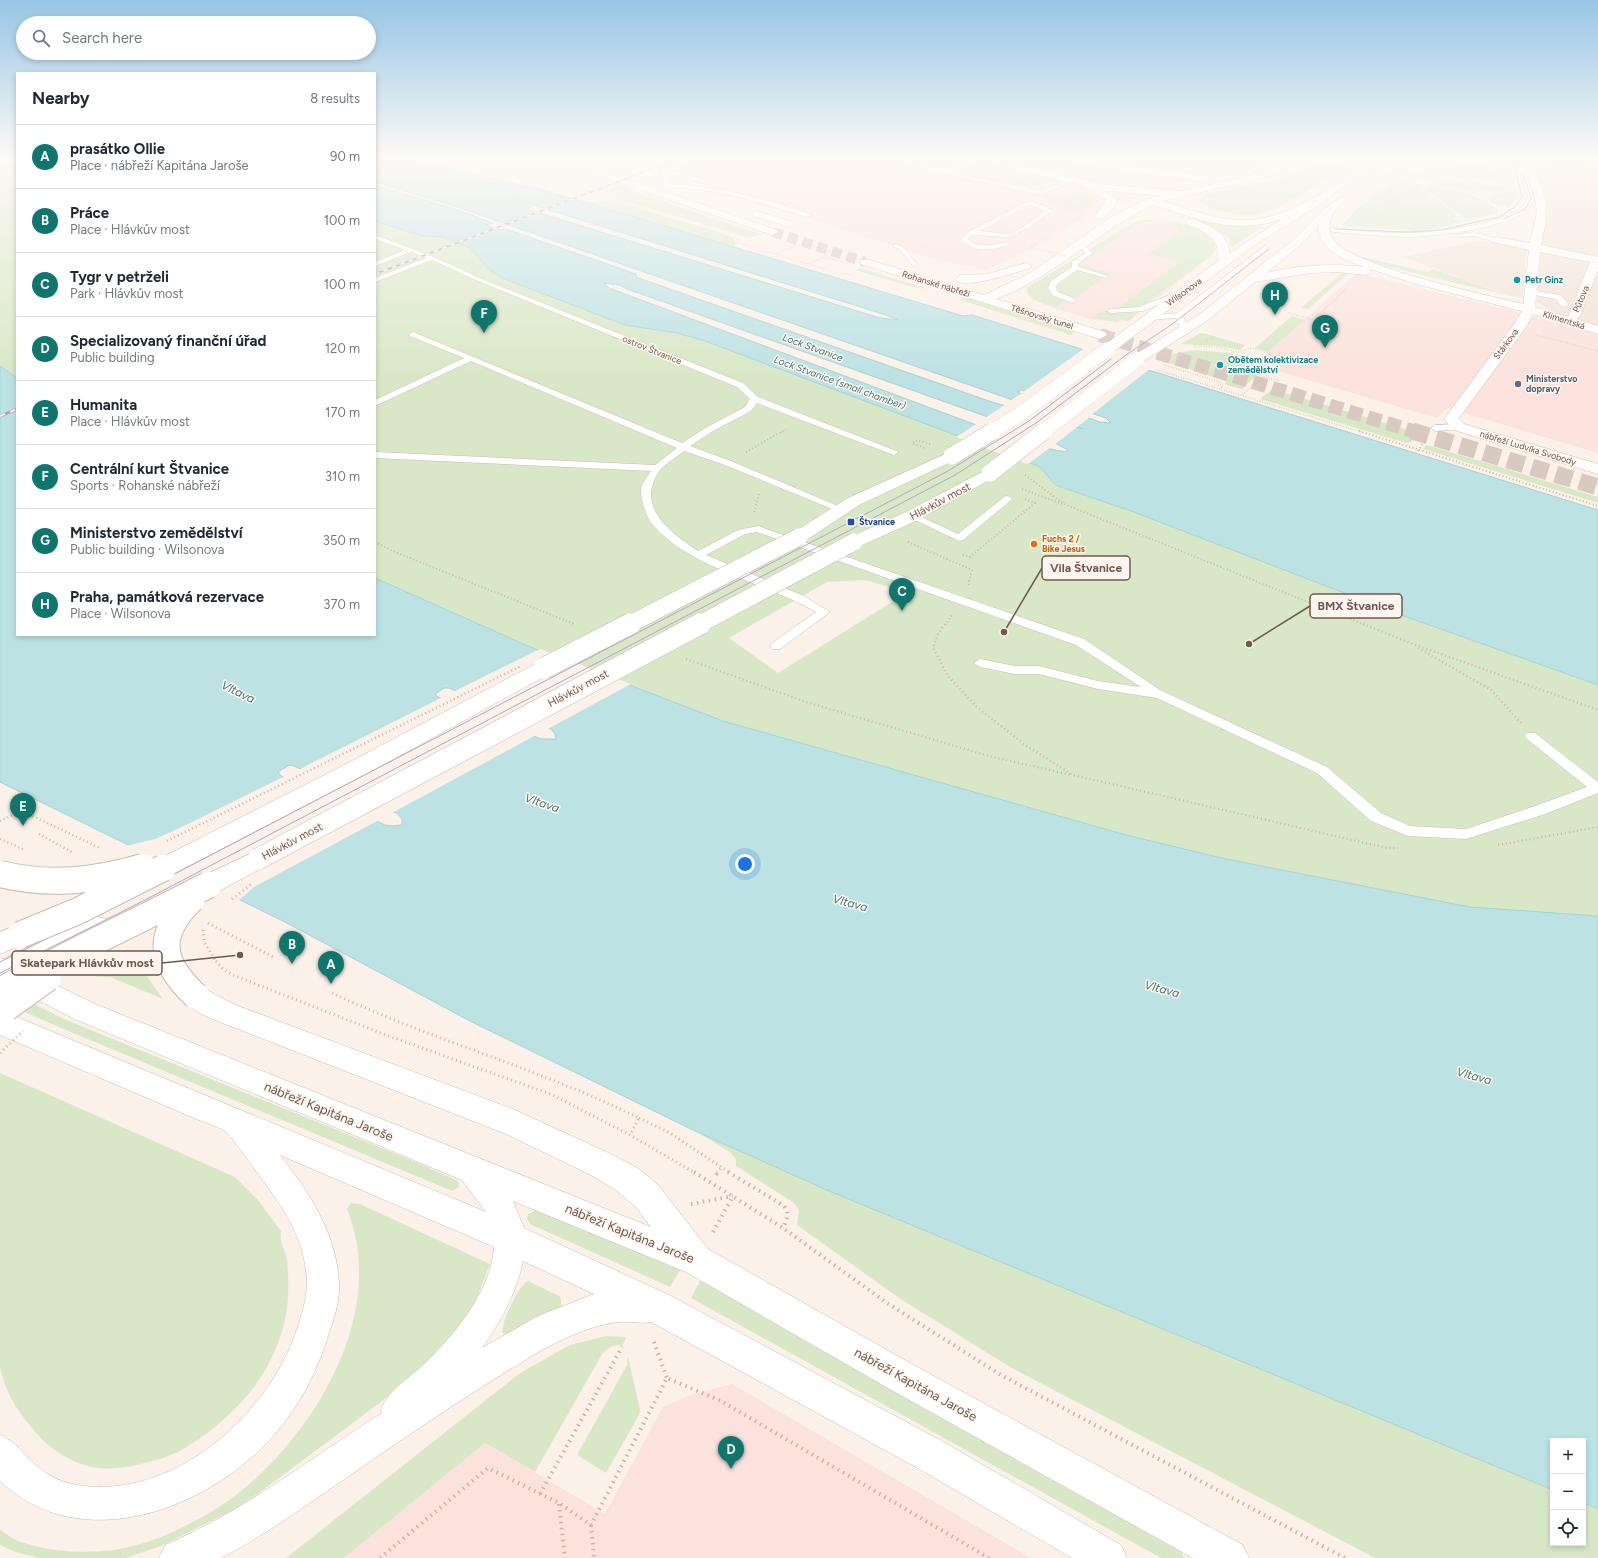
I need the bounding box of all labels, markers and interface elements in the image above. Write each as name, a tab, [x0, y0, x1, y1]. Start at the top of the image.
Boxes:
search box	[16, 16, 376, 60]
icon: search	[30, 27, 52, 49]
text: Search here	[62, 29, 142, 47]
text: Nearby	[32, 88, 90, 108]
text: 8 results	[310, 91, 360, 106]
text: prasátko Ollie	[70, 140, 165, 158]
text: A	[40, 149, 50, 164]
text: 90 m	[330, 149, 360, 164]
text: Place · nábřeží Kapitána Jaroše	[70, 158, 249, 173]
text: Práce	[70, 204, 109, 222]
text: B	[41, 213, 49, 228]
text: 100 m	[324, 213, 360, 228]
text: Place · Hlávkův most	[70, 222, 190, 237]
text: Tygr v petrželi	[70, 268, 169, 286]
street label: Rohanské nábřeží	[901, 268, 972, 299]
place label: Petr Ginz	[1525, 274, 1563, 285]
street label: Wilsonova	[1164, 275, 1204, 308]
marker: Petr Ginz	[1512, 275, 1522, 285]
text: C	[40, 277, 50, 292]
text: 100 m	[324, 277, 360, 292]
pin: H	[1262, 282, 1288, 315]
street label: Půtova	[1570, 283, 1591, 314]
text: Park · Hlávkův most	[70, 286, 183, 301]
pin: F	[471, 300, 497, 333]
street label: Těšnovský tunel	[1010, 302, 1075, 331]
street label: Klimentská	[1542, 308, 1587, 331]
pin: G	[1312, 315, 1338, 348]
street label: Stárkova	[1491, 326, 1521, 361]
water label: Lock Stvanice	[781, 330, 845, 365]
text: Specializovaný finanční úřad	[70, 332, 267, 350]
street label: ostrov Štvanice	[621, 333, 683, 366]
text: D	[40, 341, 50, 356]
text: 120 m	[325, 341, 360, 356]
text: Public building	[70, 350, 155, 365]
water label: Lock Stvanice (small chamber)	[772, 353, 908, 413]
place label: Obětem kolektivizace zemědělství	[1228, 354, 1318, 375]
marker: Obětem kolektivizace zemědělství	[1215, 360, 1225, 370]
place label: Ministerstvo dopravy	[1526, 373, 1578, 394]
marker: Ministerstvo dopravy	[1513, 379, 1523, 389]
text: Humanita	[70, 396, 137, 414]
text: E	[41, 405, 49, 420]
text: 170 m	[325, 405, 360, 420]
text: Place · Hlávkův most	[70, 414, 190, 429]
street label: nábřeží Ludvíka Svobody	[1479, 428, 1578, 468]
text: Centrální kurt Štvanice	[70, 460, 229, 478]
text: F	[41, 469, 49, 484]
text: 310 m	[325, 469, 360, 484]
text: Sports · Rohanské nábřeží	[70, 478, 220, 493]
street label: Hlávkův most	[908, 480, 973, 523]
place label: Štvanice	[859, 516, 895, 527]
marker: Štvanice	[846, 517, 856, 527]
text: Ministerstvo zemědělství	[70, 524, 243, 542]
text: G	[40, 533, 50, 548]
text: 350 m	[323, 533, 360, 548]
place label: Fuchs 2 / Bike Jesus	[1042, 533, 1086, 554]
marker: Fuchs 2 / Bike Jesus	[1029, 539, 1039, 549]
text: Public building · Wilsonova	[70, 542, 224, 557]
callout: Vila Štvanice	[1042, 556, 1130, 580]
text: Vila Štvanice	[1050, 561, 1122, 575]
pin: C	[889, 578, 915, 611]
text: Praha, památková rezervace	[70, 588, 264, 606]
callout: BMX Štvanice	[1310, 594, 1402, 618]
text: H	[40, 597, 50, 612]
text: 370 m	[323, 597, 360, 612]
text: BMX Štvanice	[1318, 599, 1395, 613]
text: Place · Wilsonova	[70, 606, 171, 621]
street label: Hlávkův most	[546, 667, 611, 710]
water label: Vltava	[219, 678, 257, 706]
water label: Vltava	[523, 791, 561, 815]
pin: E	[10, 793, 36, 826]
street label: Hlávkův most	[260, 820, 325, 863]
your location	[735, 854, 755, 874]
water label: Vltava	[831, 892, 869, 914]
pin: B	[279, 931, 305, 964]
callout: Skatepark Hlávkův most	[12, 951, 162, 975]
pin: A	[318, 951, 344, 984]
text: Skatepark Hlávkův most	[20, 956, 154, 970]
water label: Vltava	[1143, 978, 1181, 1000]
water label: Vltava	[1455, 1065, 1493, 1087]
street label: nábřeží Kapitána Jaroše	[262, 1079, 396, 1144]
street label: nábřeží Kapitána Jaroše	[563, 1201, 697, 1266]
street label: nábřeží Kapitána Jaroše	[852, 1344, 980, 1424]
pin: D	[718, 1436, 744, 1469]
map controls	[1550, 1438, 1586, 1546]
button: +	[1550, 1438, 1586, 1474]
button: −	[1550, 1474, 1586, 1510]
button: locate	[1550, 1510, 1586, 1546]

